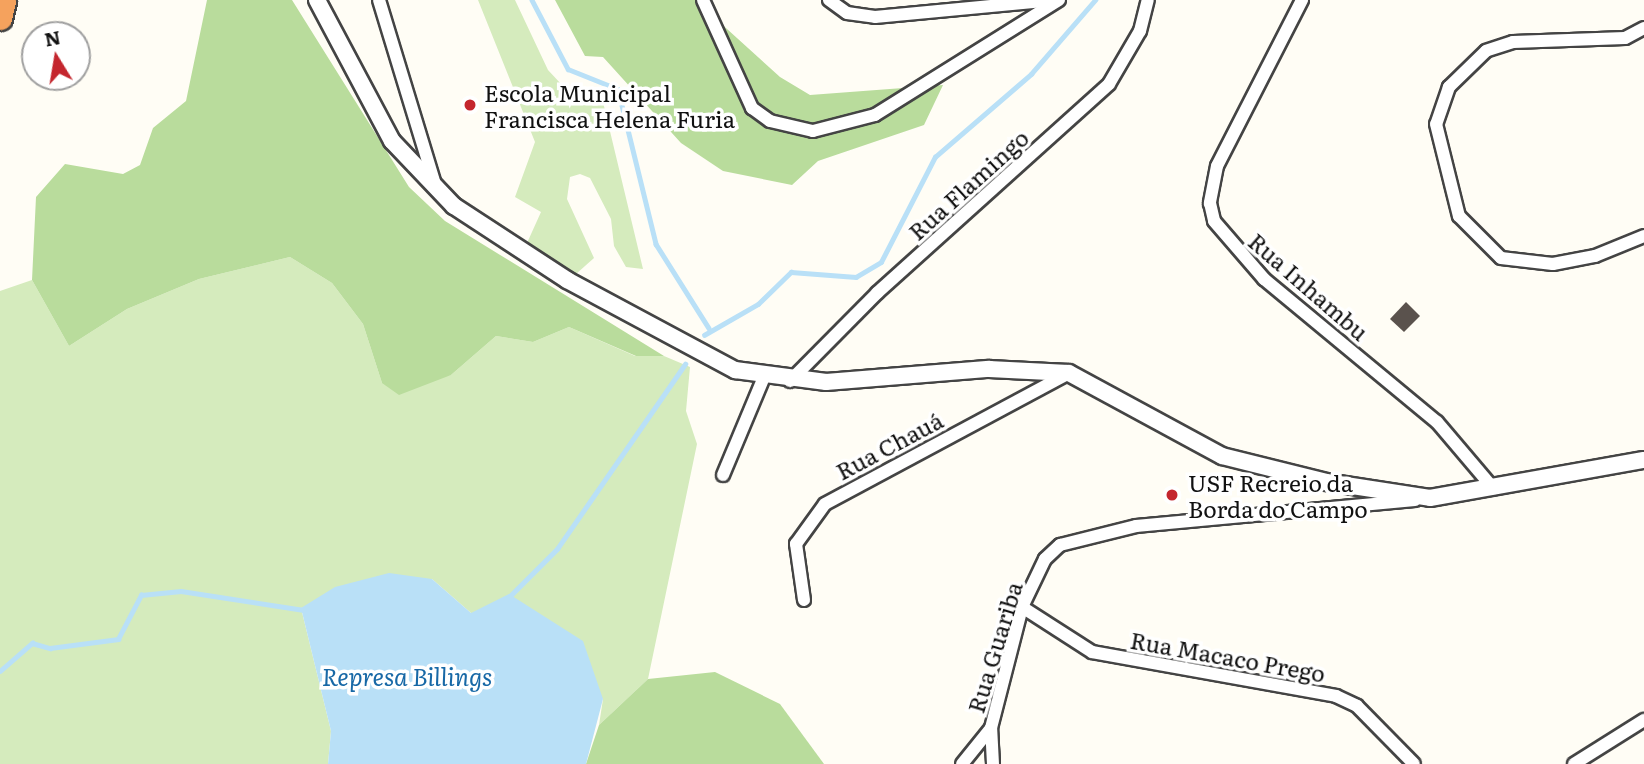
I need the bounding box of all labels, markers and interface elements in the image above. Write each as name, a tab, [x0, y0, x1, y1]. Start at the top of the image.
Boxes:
north arrow	[21, 21, 91, 91]
text: N	[42, 22, 63, 53]
place label: Escola Municipal Francisca Helena Furia	[484, 78, 735, 132]
marker: Escola Municipal Francisca Helena Furia	[462, 97, 478, 113]
street label: Rua Flamingo	[902, 123, 1034, 245]
street label: Rua Inhambu	[1244, 227, 1374, 345]
street label: Rua Chauá	[831, 405, 947, 485]
place label: USF Recreio da Borda do Campo	[1188, 468, 1368, 522]
marker: USF Recreio da Borda do Campo	[1162, 485, 1182, 505]
street label: Rua Guariba	[961, 578, 1027, 716]
street label: Rua Macaco Prego	[1128, 625, 1328, 687]
water label: Represa Billings	[322, 662, 492, 690]

